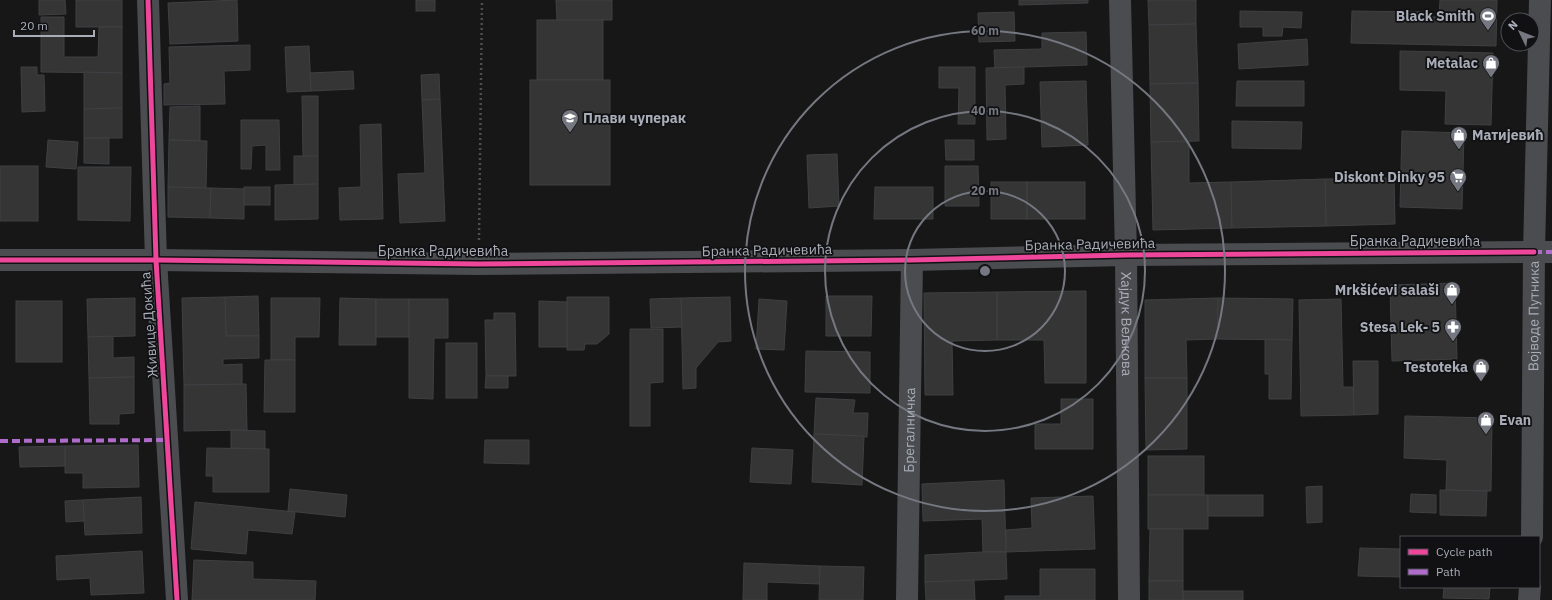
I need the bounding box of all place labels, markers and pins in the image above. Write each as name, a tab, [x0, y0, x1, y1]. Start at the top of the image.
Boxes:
sports icon: Black Smith	[1478, 6, 1498, 31]
place label: Black Smith	[1396, 7, 1475, 25]
shop icon: Metalac	[1481, 53, 1501, 78]
place label: Metalac	[1426, 54, 1478, 72]
school or university icon: Плави чуперак	[560, 108, 580, 133]
place label: Плави чуперак	[583, 109, 686, 127]
shop icon: Матијевић	[1449, 125, 1469, 150]
place label: Матијевић	[1472, 126, 1543, 144]
supermarket icon: Diskont Dinky 95	[1448, 167, 1468, 192]
place label: Diskont Dinky 95	[1334, 168, 1445, 186]
centre of rings	[978, 264, 992, 278]
shop icon: Mrkšićevi salaši	[1442, 280, 1462, 305]
place label: Mrkšićevi salaši	[1335, 281, 1439, 299]
pharmacy icon: Stesa Lek- 5	[1443, 317, 1463, 342]
place label: Stesa Lek- 5	[1360, 318, 1440, 336]
shop icon: Testoteka	[1471, 357, 1491, 382]
place label: Testoteka	[1404, 358, 1468, 376]
shop icon: Evan	[1476, 410, 1496, 435]
place label: Evan	[1499, 411, 1531, 429]

